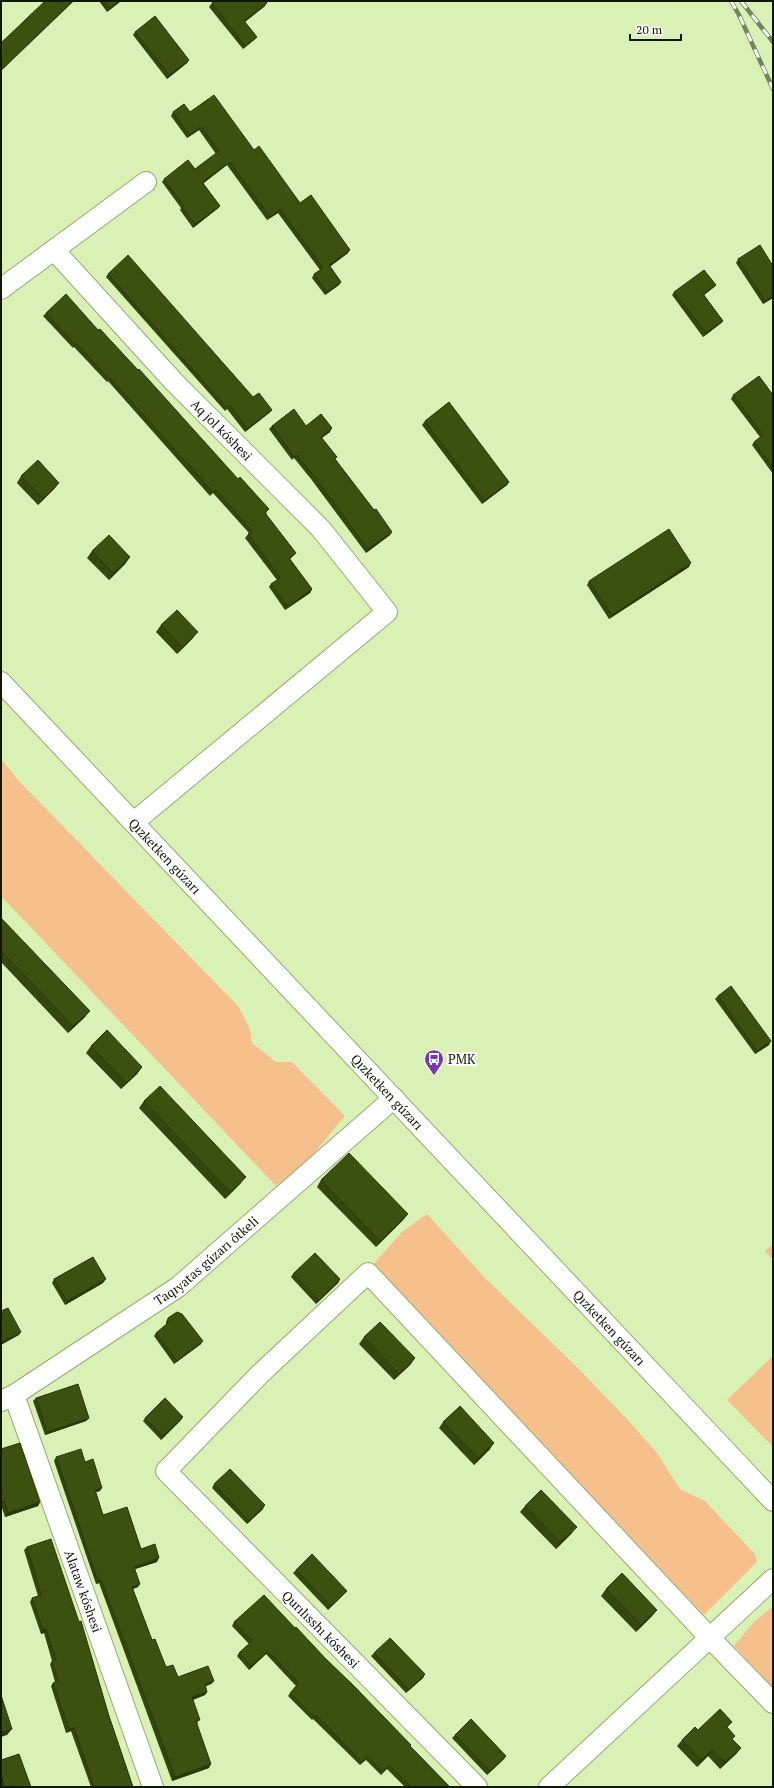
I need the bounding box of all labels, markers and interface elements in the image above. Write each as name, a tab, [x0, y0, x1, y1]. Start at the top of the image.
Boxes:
scale bar	[630, 16, 681, 42]
text: 20 m	[636, 22, 663, 37]
street label: Aq jol kóshesi	[187, 395, 256, 464]
street label: Qızketken gúzarı	[125, 814, 205, 898]
bus stop icon: PMK	[423, 1048, 445, 1076]
street label: Qızketken gúzarı	[347, 1050, 427, 1134]
place label: PMK	[448, 1050, 476, 1068]
street label: Taqıyatas gúzarı ótkeli	[150, 1212, 262, 1309]
street label: Qızketken gúzarı	[569, 1286, 650, 1369]
street label: Alataw kóshesi	[61, 1547, 106, 1635]
street label: Qurılısshı kóshesi	[278, 1586, 364, 1672]

